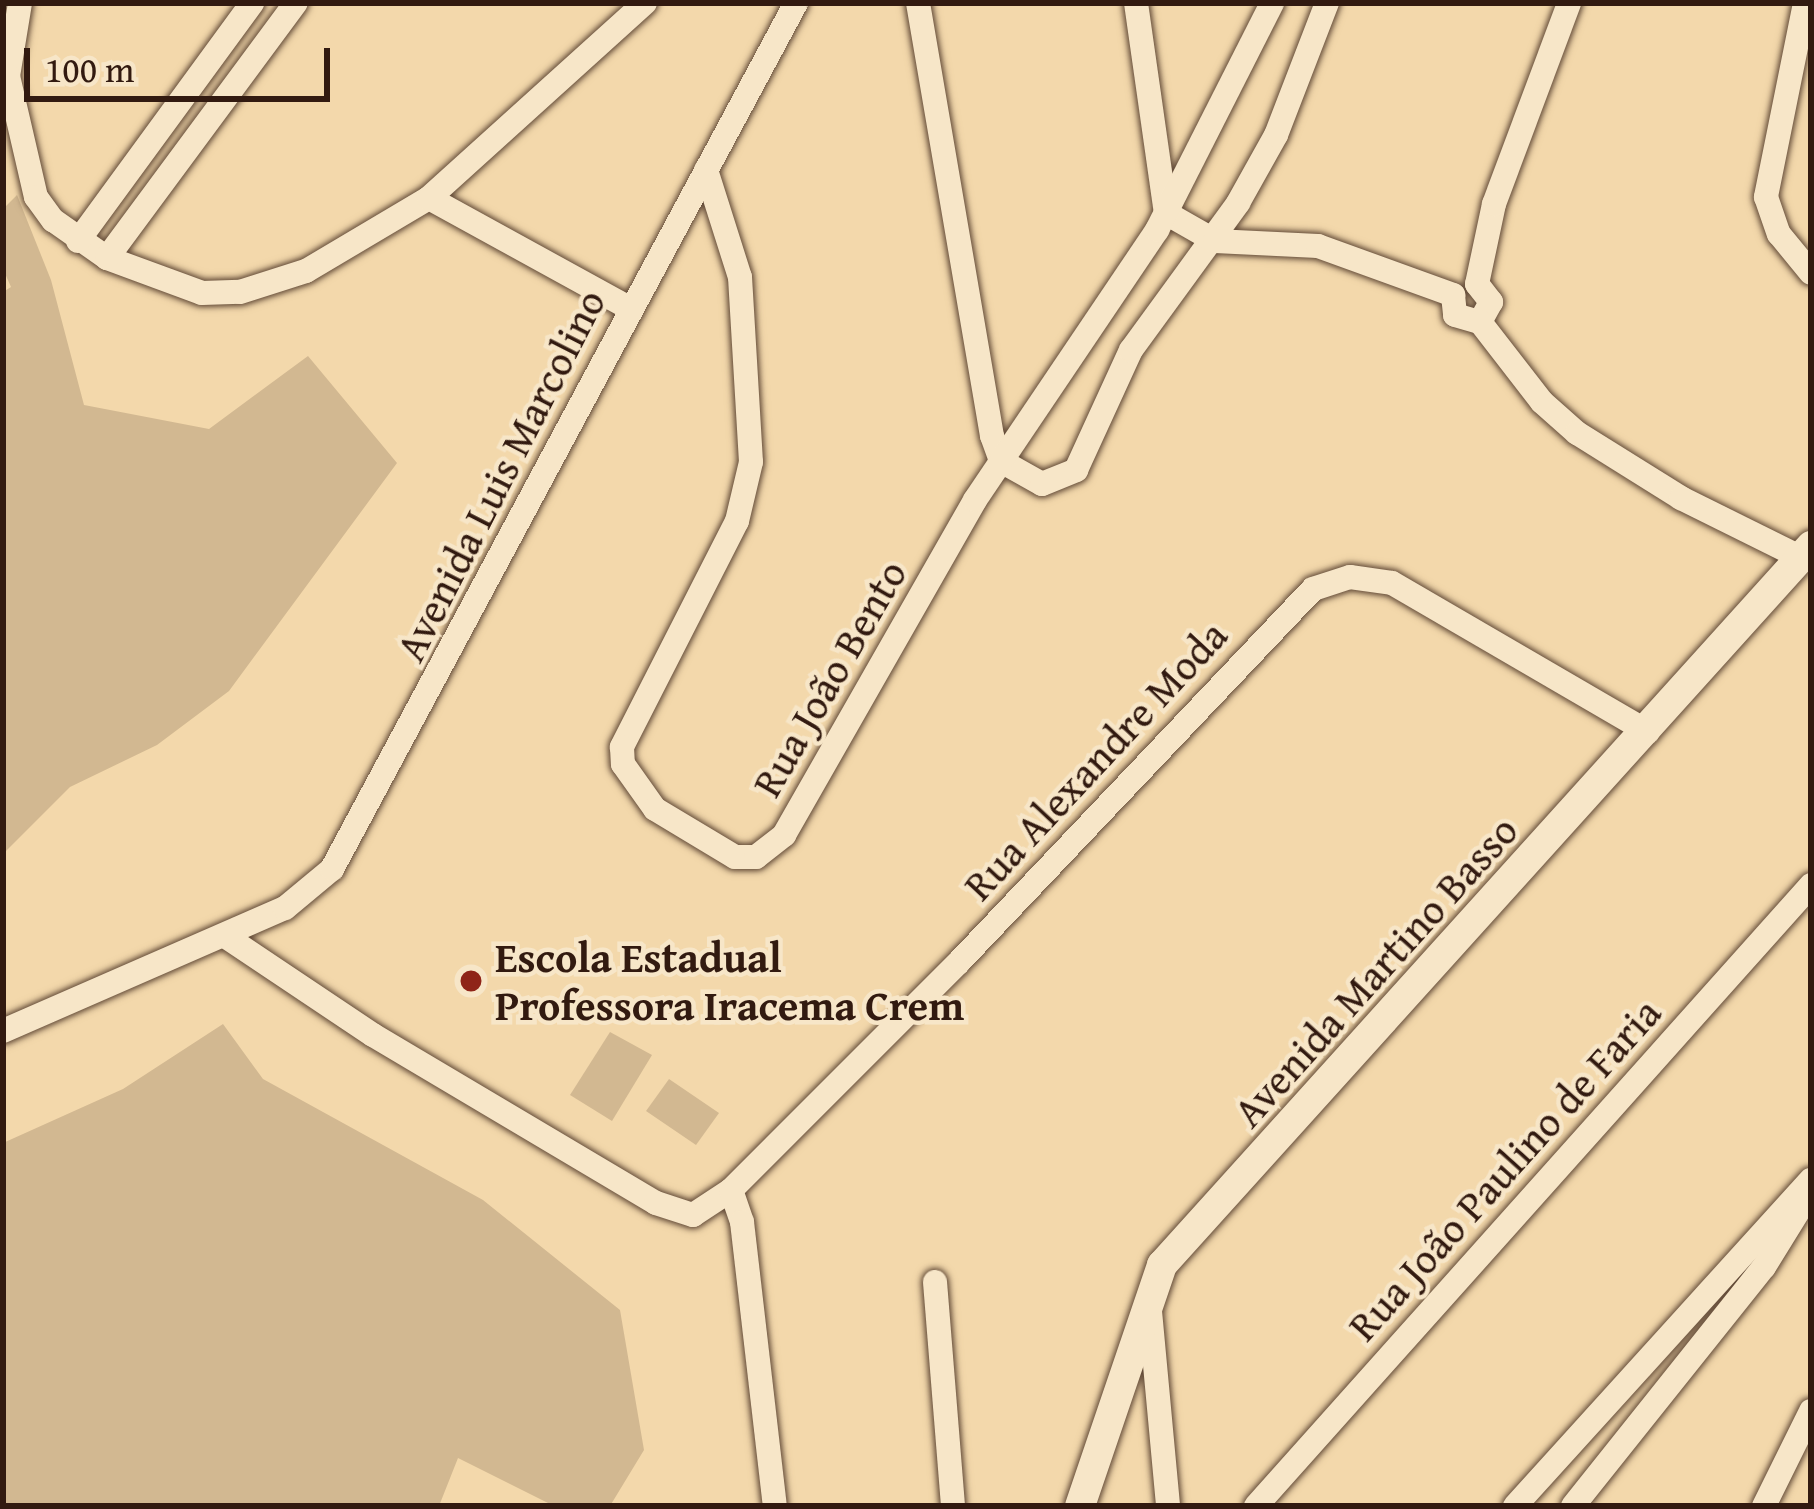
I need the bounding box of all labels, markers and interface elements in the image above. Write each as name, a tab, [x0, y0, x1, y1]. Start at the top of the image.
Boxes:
scale bar	[30, 24, 336, 98]
text: 100 m	[45, 42, 134, 95]
street label: Avenida Luis Marcolino	[384, 281, 616, 669]
street label: Rua João Bento	[741, 551, 917, 805]
street label: Rua Alexandre Moda	[953, 610, 1237, 910]
street label: Avenida Martino Basso	[1222, 805, 1528, 1137]
place label: Escola Estadual Professora Iracema Crem	[495, 932, 964, 1030]
marker: Escola Estadual Professora Iracema Crem	[458, 968, 484, 994]
street label: Rua João Paulino de Faria	[1337, 987, 1671, 1351]

